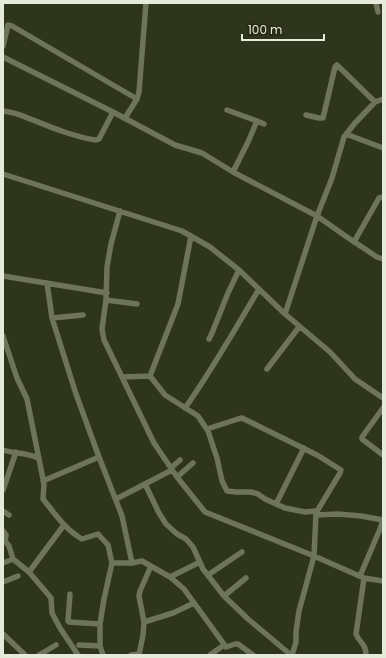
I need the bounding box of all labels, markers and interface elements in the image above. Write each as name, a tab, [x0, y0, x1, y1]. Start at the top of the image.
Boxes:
scale bar	[242, 16, 324, 42]
text: 100 m	[248, 21, 282, 38]

